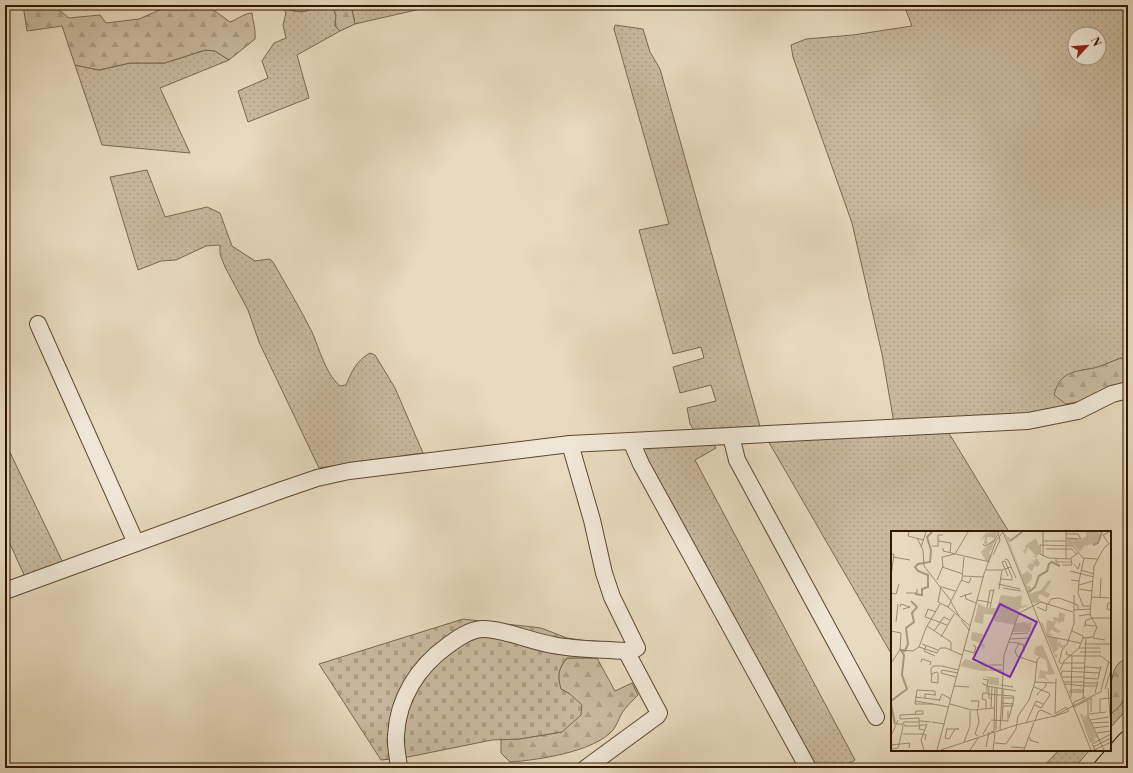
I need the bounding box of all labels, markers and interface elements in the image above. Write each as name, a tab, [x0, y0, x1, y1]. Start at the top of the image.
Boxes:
north arrow	[1067, 26, 1107, 66]
text: N	[1087, 35, 1103, 49]
inset map	[891, 531, 1111, 751]

